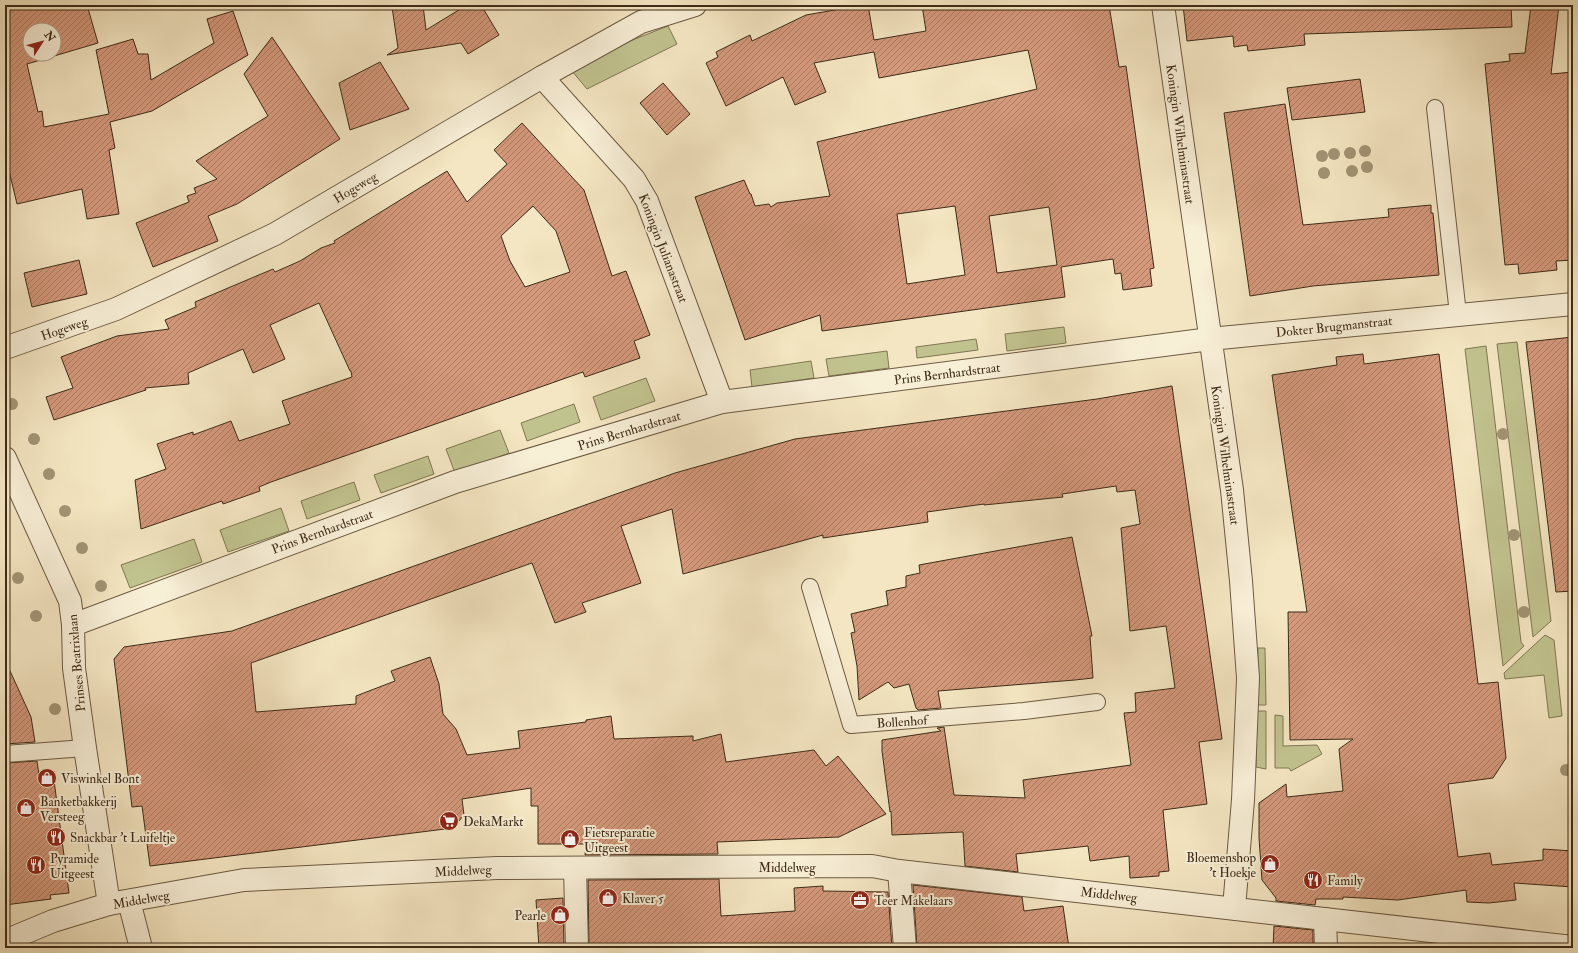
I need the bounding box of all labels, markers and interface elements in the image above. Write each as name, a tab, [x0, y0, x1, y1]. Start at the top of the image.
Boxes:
north arrow	[22, 22, 62, 62]
text: N	[41, 28, 59, 45]
street label: Koningin Wilhelminastraat	[1162, 63, 1198, 205]
street label: Hogeweg	[331, 168, 381, 207]
street label: Koningin Julianastraat	[635, 192, 691, 305]
street label: Hogeweg	[39, 313, 90, 344]
street label: Dokter Brugmanstraat	[1275, 313, 1393, 341]
street label: Prins Bernhardstraat	[893, 360, 1001, 388]
street label: Koningin Wilhelminastraat	[1207, 384, 1243, 526]
street label: Prins Bernhardstraat	[576, 408, 683, 454]
street label: Prins Bernhardstraat	[269, 506, 375, 558]
street label: Prinses Beatrixlaan	[65, 613, 89, 712]
street label: Bollenhof	[876, 712, 930, 732]
shop icon: Viswinkel Bont	[36, 767, 58, 789]
place label: Viswinkel Bont	[61, 771, 139, 787]
place label: Banketbakkerij Versteeg	[40, 794, 117, 825]
shop icon: Banketbakkerij Versteeg	[15, 797, 37, 819]
supermarket icon: DekaMarkt	[438, 810, 460, 832]
place label: DekaMarkt	[463, 814, 524, 830]
place label: Fietsreparatie Uitgeest	[584, 825, 656, 856]
restaurant icon: Snackbar 't Luifeltje	[45, 826, 67, 848]
shop icon: Fietsreparatie Uitgeest	[559, 828, 581, 850]
place label: Snackbar 't Luifeltje	[70, 830, 176, 846]
place label: Bloemenshop 't Hoekje	[1186, 850, 1257, 881]
place label: Pyramide Uitgeest	[50, 851, 99, 882]
shop icon: Bloemenshop 't Hoekje	[1259, 853, 1281, 875]
restaurant icon: Pyramide Uitgeest	[25, 854, 47, 876]
street label: Middelweg	[758, 860, 816, 876]
street label: Middelweg	[434, 861, 493, 880]
restaurant icon: Family	[1302, 869, 1324, 891]
place label: Family	[1327, 873, 1363, 890]
street label: Middelweg	[1080, 884, 1139, 906]
street label: Middelweg	[112, 887, 171, 913]
shop icon: Klaver 5	[597, 887, 619, 909]
office icon: Teer Makelaars	[849, 889, 871, 911]
place label: Klaver 5	[622, 891, 664, 907]
place label: Teer Makelaars	[874, 893, 954, 909]
shop icon: Pearle	[549, 904, 571, 926]
place label: Pearle	[514, 908, 547, 924]

